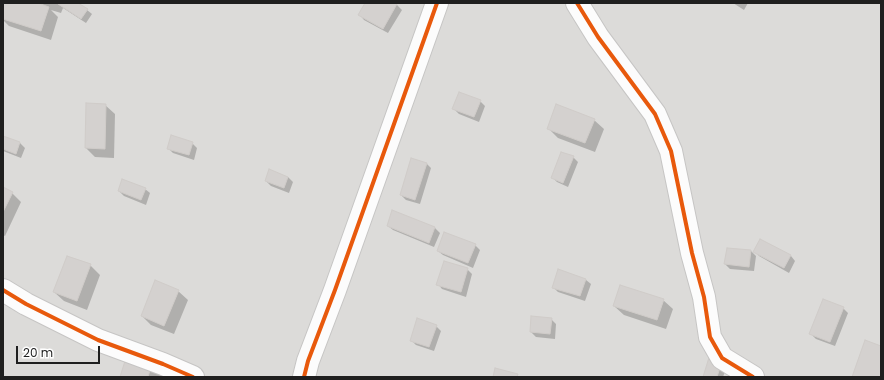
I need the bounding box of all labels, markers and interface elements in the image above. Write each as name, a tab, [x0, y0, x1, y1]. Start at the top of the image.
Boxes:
scale bar	[18, 338, 102, 364]
text: 20 m	[23, 344, 53, 361]

